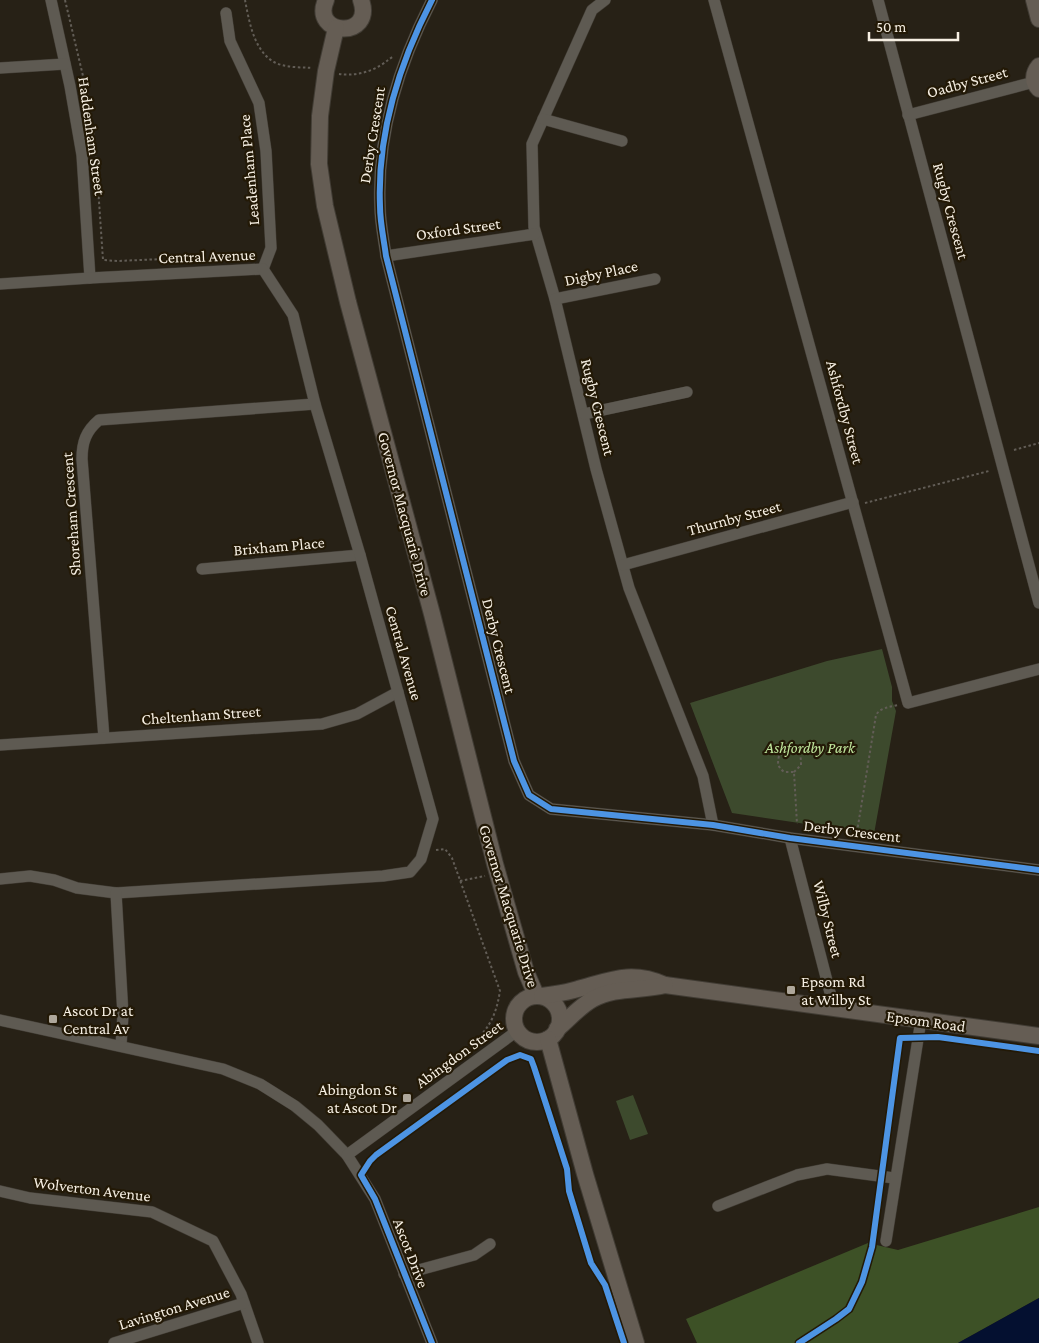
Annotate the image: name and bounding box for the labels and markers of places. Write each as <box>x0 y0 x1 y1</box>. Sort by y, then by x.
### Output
place label: Epsom Rd at Wilby St <box>801 973 872 1009</box>
marker: Epsom Rd at Wilby St <box>785 984 797 996</box>
place label: Ascot Dr at Central Av <box>63 1002 134 1037</box>
marker: Ascot Dr at Central Av <box>47 1013 59 1025</box>
place label: Abingdon St at Ascot Dr <box>319 1081 398 1116</box>
marker: Abingdon St at Ascot Dr <box>401 1092 413 1104</box>

